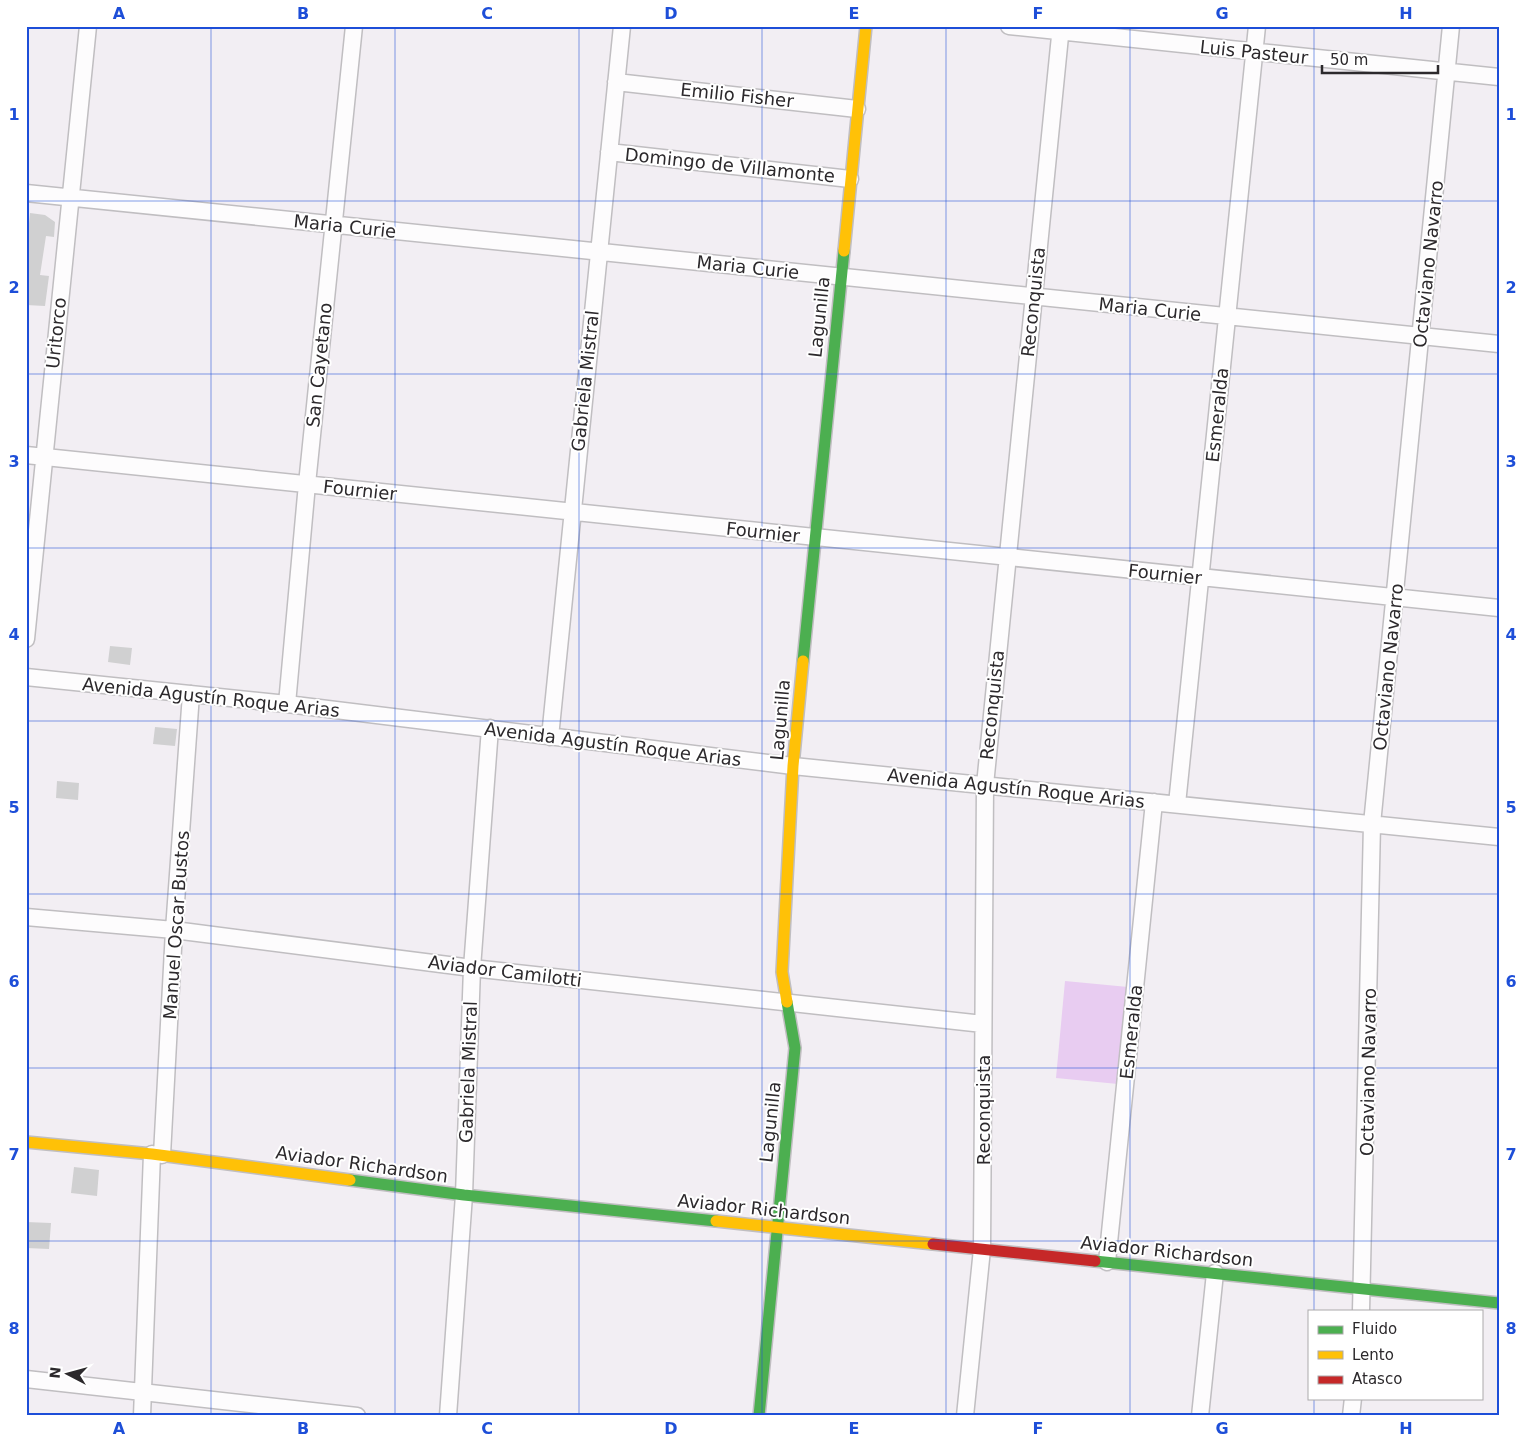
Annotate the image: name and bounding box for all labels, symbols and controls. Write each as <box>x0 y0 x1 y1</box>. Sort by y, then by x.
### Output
text: A <box>113 4 126 23</box>
text: B <box>297 4 309 23</box>
text: C <box>481 4 493 23</box>
text: D <box>664 4 678 23</box>
text: E <box>849 4 859 23</box>
text: F <box>1033 4 1043 23</box>
text: G <box>1215 4 1229 23</box>
text: H <box>1399 4 1413 23</box>
street label: Luis Pasteur <box>1199 36 1310 68</box>
scale bar <box>1322 42 1439 74</box>
text: 50 m <box>1330 51 1368 69</box>
street label: Emilio Fisher <box>679 79 795 111</box>
text: 1 <box>8 105 20 124</box>
text: 1 <box>1505 105 1517 124</box>
street label: Domingo de Villamonte <box>624 144 836 186</box>
street label: Octaviano Navarro <box>1409 179 1447 349</box>
street label: Maria Curie <box>293 210 397 242</box>
street label: Reconquista <box>1017 246 1049 358</box>
street label: Maria Curie <box>696 251 800 283</box>
street label: Lagunilla <box>804 275 834 359</box>
text: 2 <box>8 278 20 297</box>
text: 2 <box>1505 278 1517 297</box>
street label: Maria Curie <box>1098 293 1202 325</box>
street label: Uritorco <box>42 296 70 370</box>
street label: San Cayetano <box>302 302 336 428</box>
street label: Gabriela Mistral <box>567 309 603 453</box>
street label: Esmeralda <box>1202 367 1232 463</box>
text: 3 <box>8 452 20 471</box>
text: 3 <box>1505 452 1517 471</box>
street label: Fournier <box>322 476 399 504</box>
street label: Fournier <box>725 518 802 546</box>
street label: Fournier <box>1127 560 1204 588</box>
street label: Octaviano Navarro <box>1369 582 1407 752</box>
text: 4 <box>8 625 20 644</box>
text: 4 <box>1505 625 1517 644</box>
street label: Reconquista <box>976 649 1008 761</box>
street label: Avenida Agustín Roque Arias <box>81 673 341 721</box>
street label: Lagunilla <box>766 679 794 761</box>
street label: Avenida Agustín Roque Arias <box>483 718 743 770</box>
street label: Avenida Agustín Roque Arias <box>886 764 1146 812</box>
text: 5 <box>8 798 20 817</box>
text: 5 <box>1505 798 1517 817</box>
street label: Manuel Oscar Bustos <box>159 830 193 1020</box>
street label: Aviador Camilotti <box>427 951 583 991</box>
text: 6 <box>8 972 20 991</box>
text: 6 <box>1505 972 1517 991</box>
street label: Esmeralda <box>1116 984 1146 1080</box>
street label: Octaviano Navarro <box>1356 988 1380 1156</box>
street label: Gabriela Mistral <box>455 1001 481 1143</box>
street label: Reconquista <box>973 1055 994 1165</box>
street label: Lagunilla <box>755 1080 785 1164</box>
street label: Aviador Richardson <box>275 1142 449 1186</box>
text: 7 <box>8 1145 20 1164</box>
text: 7 <box>1505 1145 1517 1164</box>
street label: Aviador Richardson <box>677 1189 851 1229</box>
street label: Aviador Richardson <box>1080 1231 1254 1271</box>
legend <box>1308 1310 1482 1400</box>
text: 8 <box>8 1319 20 1338</box>
text: 8 <box>1505 1319 1517 1338</box>
text: Fluido <box>1352 1320 1397 1338</box>
text: Lento <box>1352 1346 1394 1364</box>
north arrow <box>42 1350 92 1400</box>
text: N <box>47 1366 64 1379</box>
text: Atasco <box>1352 1370 1402 1388</box>
text: A <box>113 1419 126 1438</box>
text: B <box>297 1419 309 1438</box>
text: C <box>481 1419 493 1438</box>
text: D <box>664 1419 678 1438</box>
text: E <box>849 1419 859 1438</box>
text: F <box>1033 1419 1043 1438</box>
text: G <box>1215 1419 1229 1438</box>
text: H <box>1399 1419 1413 1438</box>

